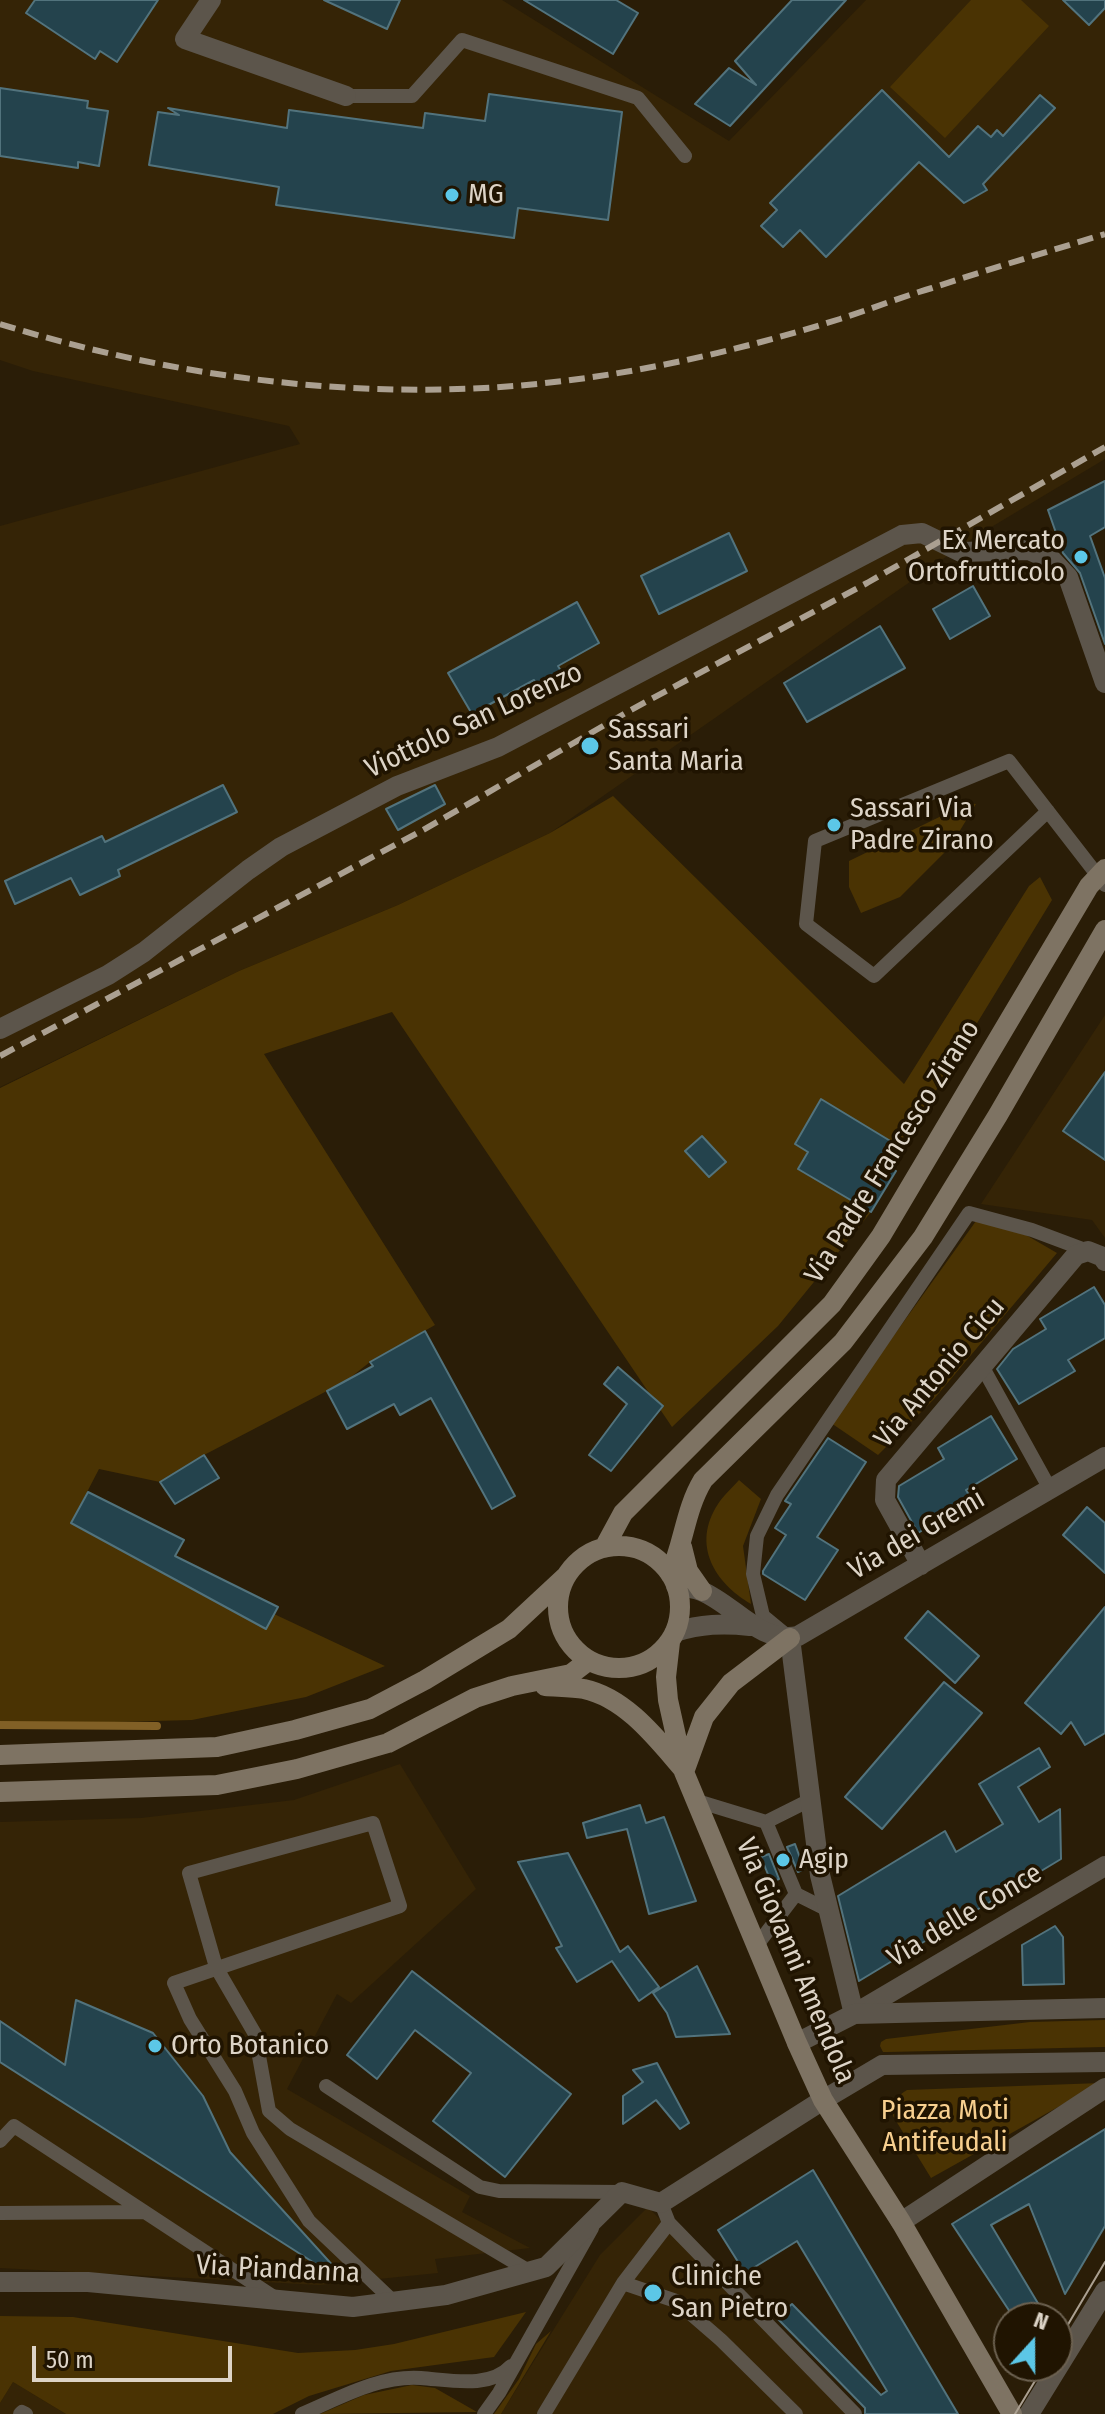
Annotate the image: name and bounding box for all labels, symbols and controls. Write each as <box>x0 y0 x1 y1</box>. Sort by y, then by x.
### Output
place label: MG <box>468 178 504 212</box>
marker: MG <box>443 186 461 204</box>
place label: Ex Mercato Ortofrutticolo <box>908 524 1065 590</box>
marker: Ex Mercato Ortofrutticolo <box>1072 548 1090 566</box>
street label: Viottolo San Lorenzo <box>360 656 588 786</box>
place label: Sassari Santa Maria <box>608 713 744 779</box>
marker: Sassari Santa Maria <box>579 735 601 757</box>
place label: Sassari Via Padre Zirano <box>850 792 994 858</box>
marker: Sassari Via Padre Zirano <box>825 816 843 834</box>
street label: Via Padre Francesco Zirano <box>798 1014 988 1290</box>
street label: Via Antonio Cicu <box>868 1291 1012 1455</box>
street label: Via dei Gremi <box>843 1483 991 1587</box>
street label: Via Giovanni Amendola <box>728 1833 862 2089</box>
place label: Agip <box>799 1843 849 1877</box>
marker: Agip <box>774 1851 792 1869</box>
street label: Via delle Conce <box>882 1857 1048 1975</box>
place label: Orto Botanico <box>171 2029 329 2063</box>
marker: Orto Botanico <box>146 2037 164 2055</box>
park label: Piazza Moti Antifeudali <box>881 2094 1009 2160</box>
street label: Via Piandanna <box>195 2249 361 2291</box>
place label: Cliniche San Pietro <box>671 2260 788 2326</box>
marker: Cliniche San Pietro <box>642 2282 664 2304</box>
north arrow <box>993 2302 1073 2382</box>
text: N <box>1030 2306 1052 2336</box>
scale bar <box>36 2330 236 2380</box>
text: 50 m <box>46 2346 94 2374</box>

